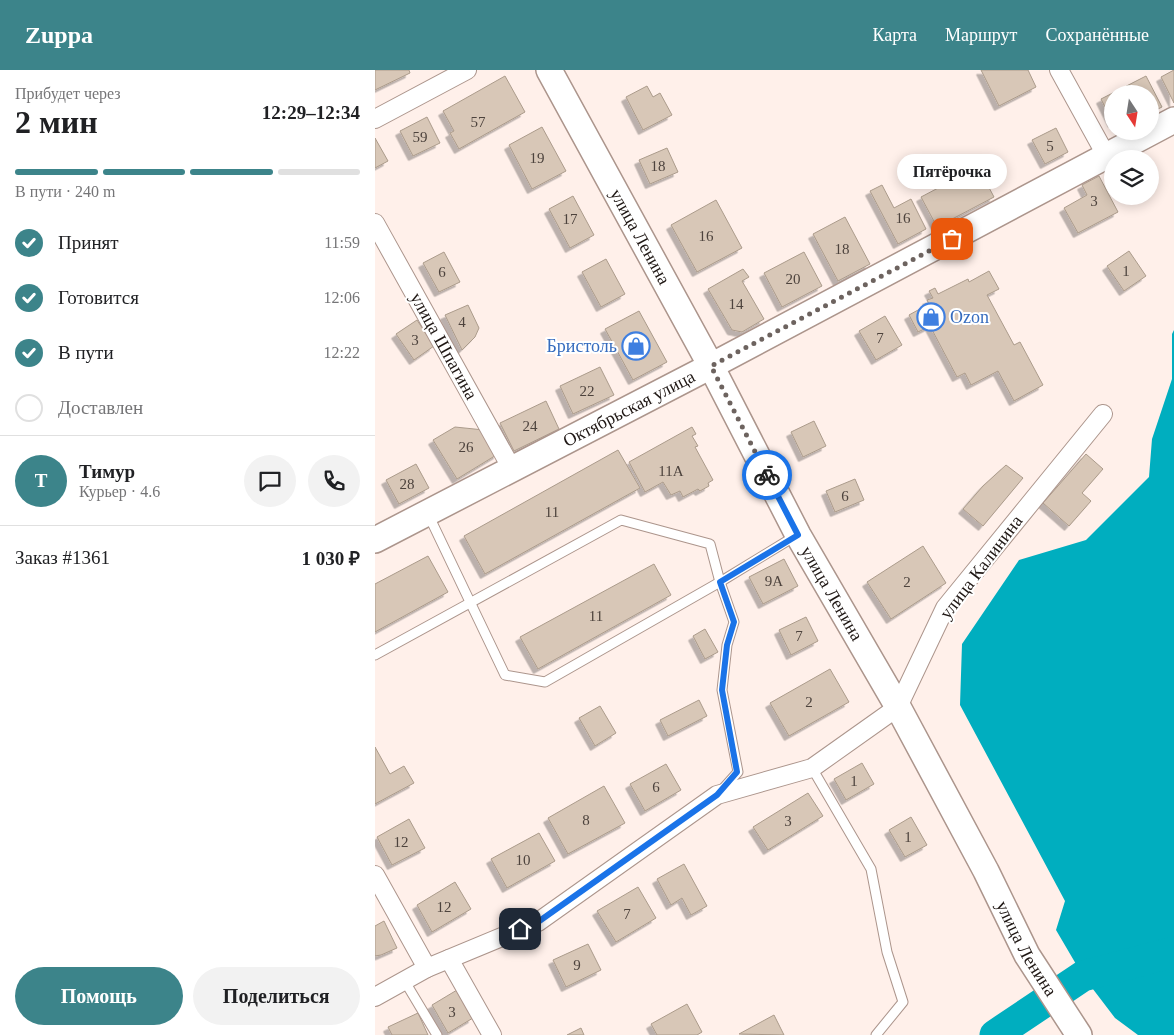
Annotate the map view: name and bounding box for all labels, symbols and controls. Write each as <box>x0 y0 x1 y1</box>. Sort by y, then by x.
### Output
text: Zuppa <box>25 22 93 48</box>
text: Карта <box>872 25 917 45</box>
text: Маршрут <box>945 25 1017 45</box>
text: Сохранённые <box>1045 25 1149 45</box>
text: Прибудет через <box>15 85 121 102</box>
north arrow <box>1104 85 1159 140</box>
map controls <box>1104 85 1159 205</box>
text: 12:29–12:34 <box>262 102 360 123</box>
text: 2 мин <box>15 104 98 140</box>
house number: 57 <box>471 114 486 130</box>
house number: 59 <box>413 129 428 145</box>
house number: 5 <box>1046 138 1054 154</box>
house number: 19 <box>530 150 545 166</box>
button: layers <box>1104 150 1159 205</box>
callout: Пятёрочка <box>897 154 1007 189</box>
house number: 18 <box>651 158 666 174</box>
text: Пятёрочка <box>913 163 991 180</box>
text: В пути · 240 m <box>15 183 116 200</box>
street label: улица Ленина <box>606 185 674 288</box>
house number: 3 <box>1090 193 1098 209</box>
house number: 16 <box>896 210 911 226</box>
house number: 17 <box>563 211 578 227</box>
pin <box>931 218 973 260</box>
icon: bag <box>938 225 966 253</box>
house number: 16 <box>699 228 714 244</box>
icon: check <box>15 229 43 257</box>
text: Принят <box>58 232 119 253</box>
text: 11:59 <box>324 234 360 251</box>
house number: 18 <box>835 241 850 257</box>
house number: 1 <box>1122 263 1130 279</box>
house number: 6 <box>438 264 446 280</box>
house number: 20 <box>786 271 801 287</box>
icon: check <box>15 284 43 312</box>
text: Готовится <box>58 287 139 308</box>
text: 12:06 <box>324 289 360 306</box>
street label: улица Шпагина <box>406 289 482 403</box>
house number: 14 <box>729 296 744 312</box>
shop icon: Ozon <box>916 302 946 332</box>
place label: Ozon <box>950 307 989 327</box>
house number: 4 <box>458 314 466 330</box>
house number: 7 <box>876 330 884 346</box>
shop icon: Бристоль <box>621 331 651 361</box>
house number: 3 <box>411 332 419 348</box>
place label: Бристоль <box>546 336 617 356</box>
icon: check <box>15 339 43 367</box>
text: В пути <box>58 342 114 363</box>
text: 12:22 <box>324 344 360 361</box>
street label: Октябрьская улица <box>560 366 698 451</box>
house number: 22 <box>580 383 595 399</box>
text: Доставлен <box>58 397 143 418</box>
house number: 24 <box>523 418 538 434</box>
house number: 26 <box>459 439 474 455</box>
courier <box>742 450 792 500</box>
button: chat <box>244 455 296 507</box>
button: phone <box>308 455 360 507</box>
text: Тимур <box>79 461 135 482</box>
icon: bike <box>753 461 781 489</box>
house number: 11А <box>658 463 684 479</box>
text: Т <box>35 470 47 491</box>
house number: 28 <box>400 476 415 492</box>
text: Курьер · 4.6 <box>79 483 160 500</box>
house number: 6 <box>841 488 849 504</box>
house number: 11 <box>545 504 559 520</box>
street label: улица Калинина <box>936 511 1026 623</box>
street label: улица Ленина <box>797 543 867 644</box>
text: Заказ #1361 <box>15 547 110 568</box>
text: 1 030 ₽ <box>301 548 360 569</box>
house number: 9А <box>765 573 783 589</box>
house number: 2 <box>903 574 911 590</box>
house number: 11 <box>589 608 603 624</box>
house number: 7 <box>795 628 803 644</box>
house number: 2 <box>805 694 813 710</box>
house number: 1 <box>850 773 858 789</box>
house number: 6 <box>652 779 660 795</box>
house number: 8 <box>582 812 590 828</box>
house number: 3 <box>784 813 792 829</box>
house number: 1 <box>904 829 912 845</box>
house number: 12 <box>394 834 409 850</box>
house number: 10 <box>516 852 531 868</box>
street label: улица Ленина <box>992 898 1061 1000</box>
house number: 12 <box>437 899 452 915</box>
house number: 7 <box>623 906 631 922</box>
pin <box>499 908 541 950</box>
icon: home <box>506 915 534 943</box>
house number: 9 <box>573 957 581 973</box>
button: Помощь <box>15 967 183 1025</box>
button: Поделиться <box>193 967 360 1025</box>
house number: 3 <box>448 1004 456 1020</box>

